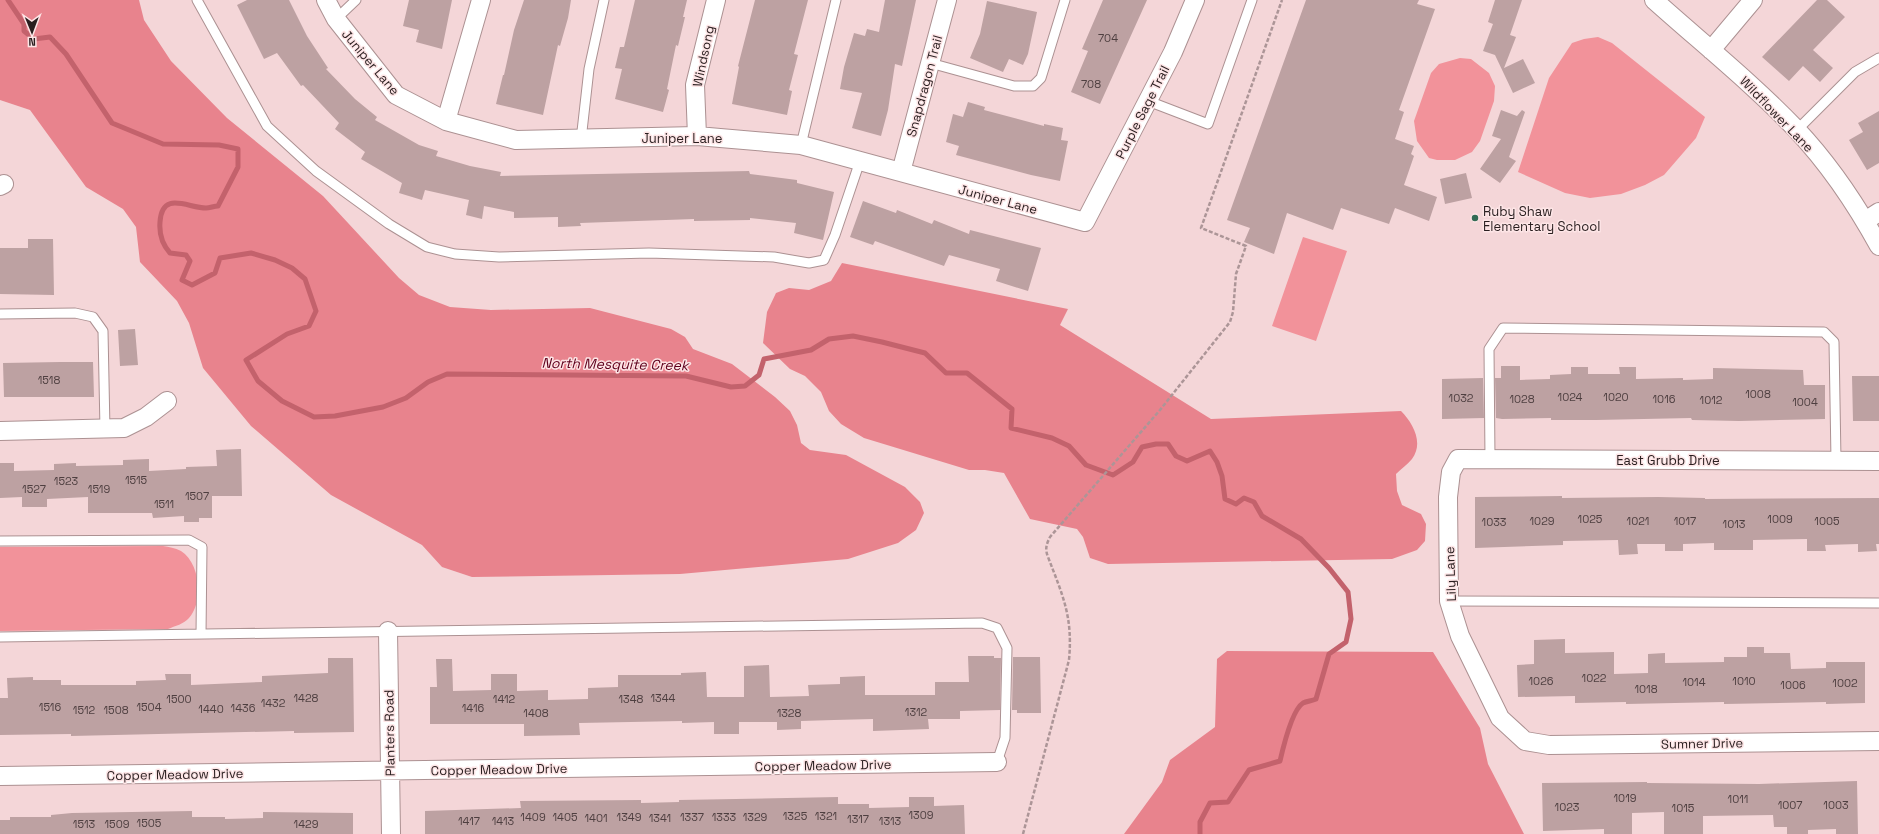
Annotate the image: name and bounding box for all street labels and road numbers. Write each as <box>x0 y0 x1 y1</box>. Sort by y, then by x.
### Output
street label: Windsong <box>689 24 718 88</box>
street label: Juniper Lane <box>338 26 403 99</box>
street label: Snapdragon Trail <box>903 33 946 139</box>
street label: Purple Sage Trail <box>1112 63 1173 162</box>
street label: Wildflower Lane <box>1736 73 1817 156</box>
street label: Juniper Lane <box>641 130 723 147</box>
street label: Juniper Lane <box>957 181 1039 218</box>
street label: East Grubb Drive <box>1616 452 1720 469</box>
street label: Lily Lane <box>1441 546 1460 602</box>
street label: Planters Road <box>380 690 399 776</box>
street label: Sumner Drive <box>1661 734 1743 753</box>
street label: Copper Meadow Drive <box>755 756 891 775</box>
street label: Copper Meadow Drive <box>431 760 567 779</box>
street label: Copper Meadow Drive <box>107 765 243 784</box>

